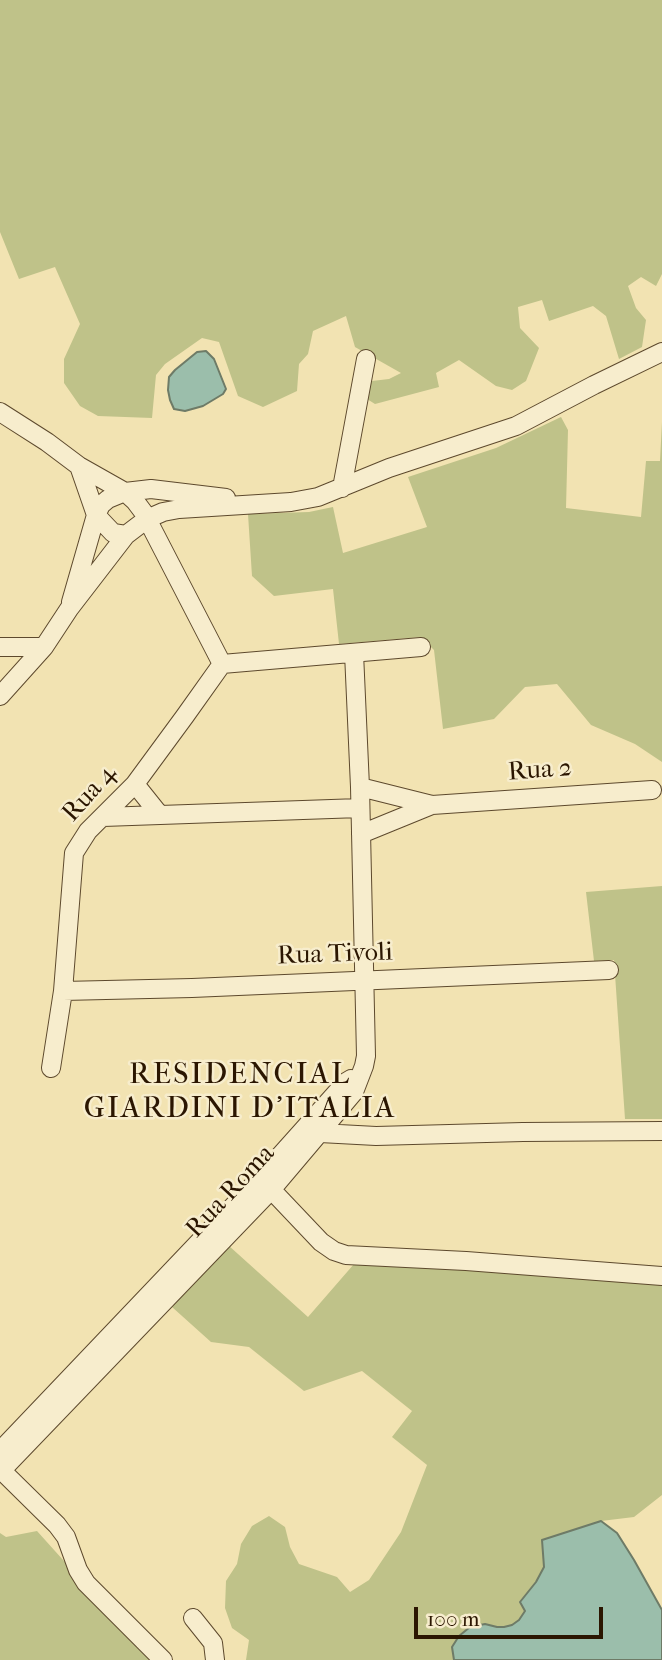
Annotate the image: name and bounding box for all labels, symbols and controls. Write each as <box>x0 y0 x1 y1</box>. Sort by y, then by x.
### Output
street label: Rua 2 <box>507 753 573 789</box>
street label: Rua 4 <box>56 759 124 829</box>
street label: Rua Tivoli <box>277 937 393 973</box>
district label: RESIDENCIAL GIARDINI D'ITALIA <box>86 1058 394 1128</box>
street label: Rua Roma <box>180 1139 282 1245</box>
scale bar <box>417 1594 606 1638</box>
text: 100 m <box>427 1607 480 1631</box>

